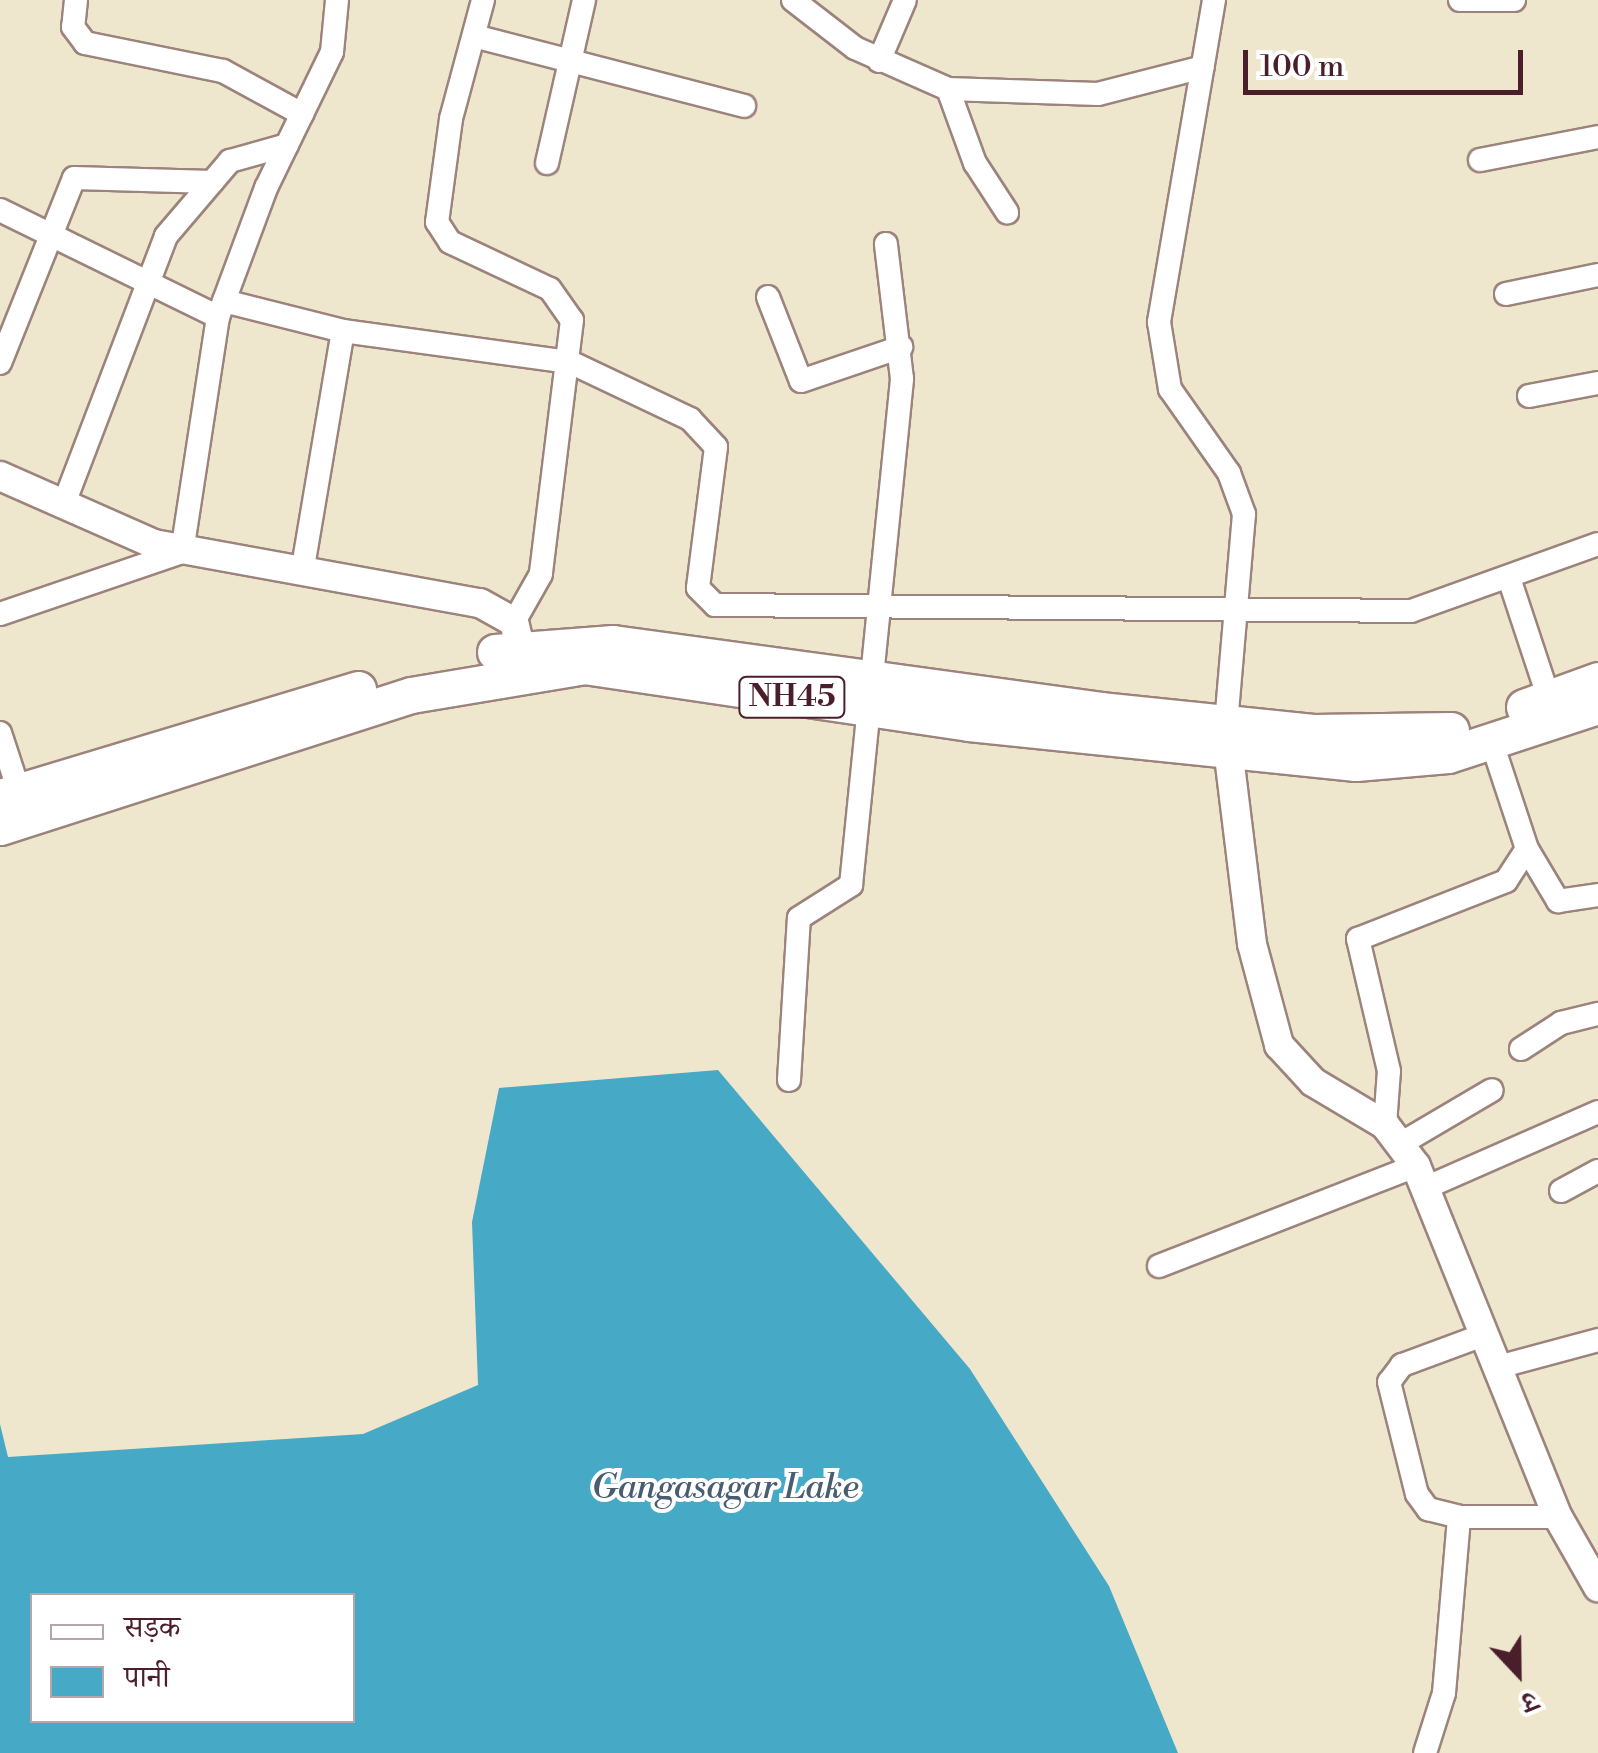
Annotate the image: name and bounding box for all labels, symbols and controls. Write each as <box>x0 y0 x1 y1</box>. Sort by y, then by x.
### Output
scale bar <box>1248 30 1528 92</box>
text: 100 m <box>1260 48 1344 86</box>
road number: NH45 <box>737 672 847 722</box>
water label: Gangasagar Lake <box>591 1467 859 1509</box>
legend <box>30 1593 355 1723</box>
text: सड़क <box>124 1609 180 1647</box>
north arrow <box>1468 1623 1568 1723</box>
text: पानी <box>124 1659 170 1697</box>
text: उ <box>1516 1682 1543 1720</box>

